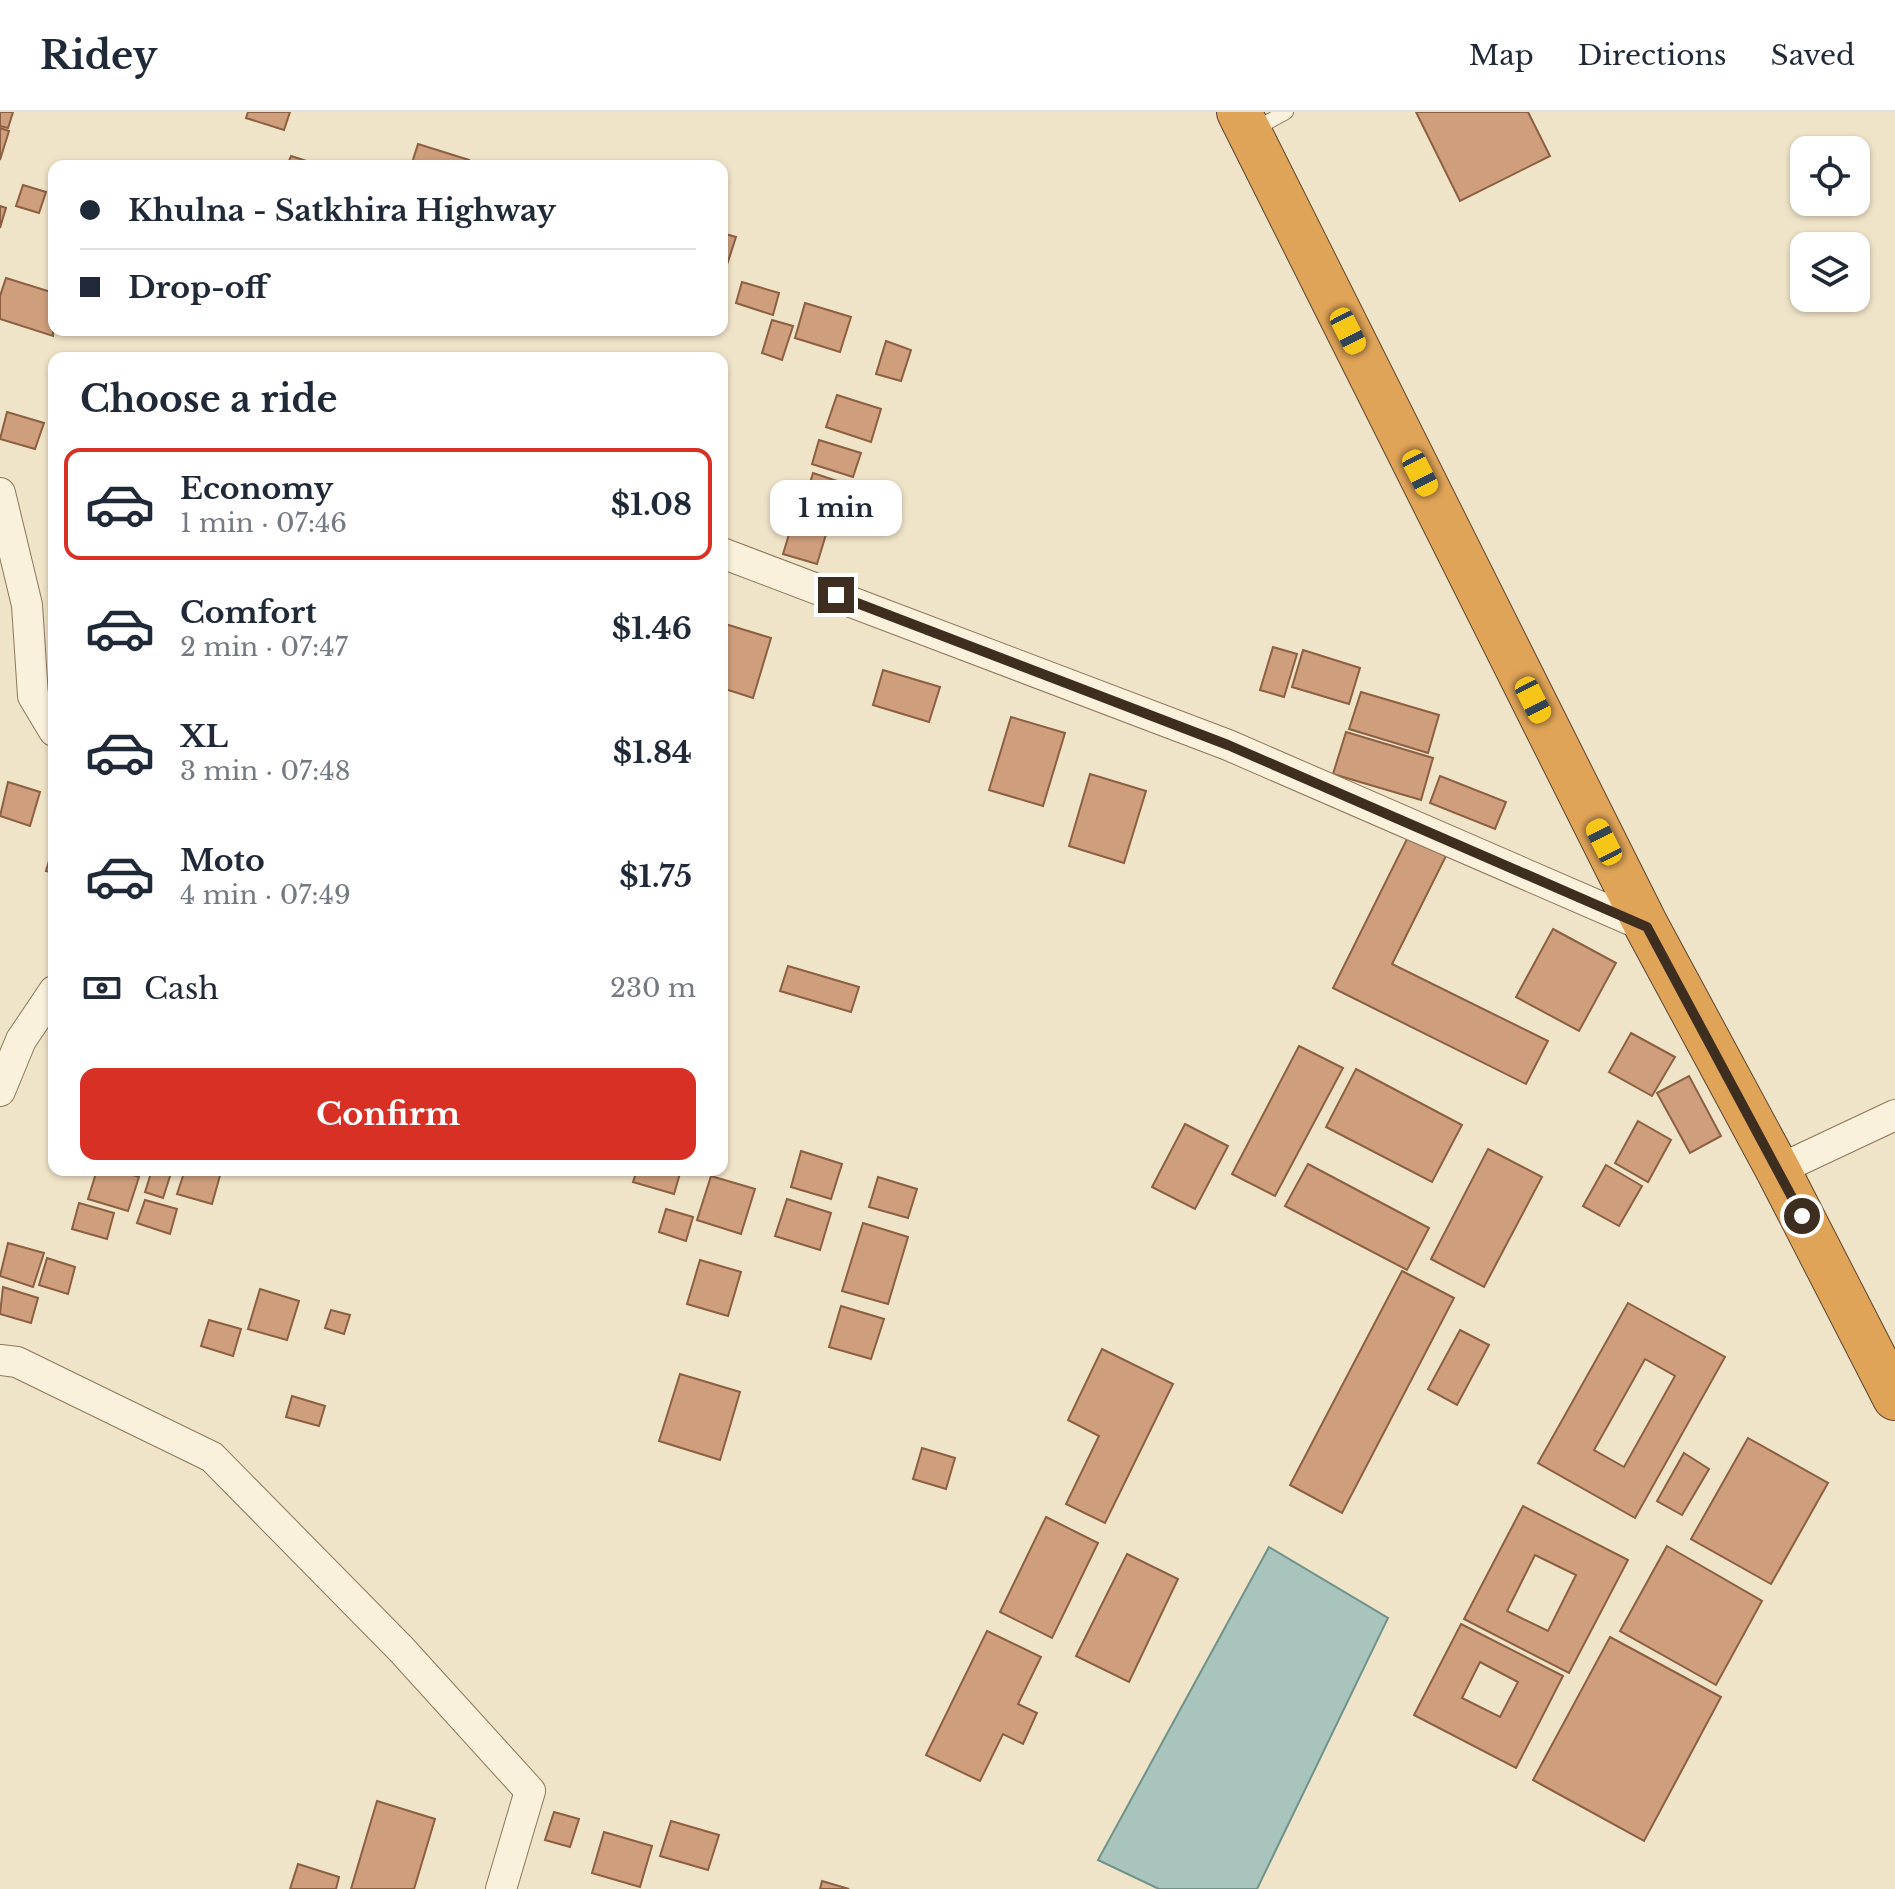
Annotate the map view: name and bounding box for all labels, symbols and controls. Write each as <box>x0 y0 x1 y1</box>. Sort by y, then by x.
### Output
text: Ridey <box>40 32 157 79</box>
text: Map <box>1469 38 1534 73</box>
text: Directions <box>1578 38 1727 73</box>
text: Saved <box>1771 38 1855 73</box>
map controls <box>1790 136 1870 312</box>
button: locate <box>1790 136 1870 216</box>
text: Khulna - Satkhira Highway <box>128 192 556 229</box>
button: layers <box>1790 232 1870 312</box>
text: Drop-off <box>128 269 268 306</box>
car <box>1326 304 1370 358</box>
text: Choose a ride <box>80 377 337 422</box>
car <box>1398 446 1442 500</box>
icon: car <box>84 468 156 540</box>
text: Economy <box>180 470 333 507</box>
callout: 1 min <box>770 479 902 535</box>
text: $1.08 <box>611 486 692 523</box>
text: 1 min <box>798 492 874 524</box>
text: 1 min · 07:46 <box>180 507 347 539</box>
route end <box>818 577 854 613</box>
icon: car <box>84 592 156 664</box>
text: Comfort <box>180 594 317 631</box>
text: $1.46 <box>612 610 692 647</box>
text: 2 min · 07:47 <box>180 631 348 663</box>
car <box>1511 673 1555 727</box>
icon: car <box>84 716 156 788</box>
text: XL <box>180 718 228 755</box>
text: $1.84 <box>613 734 692 771</box>
text: 3 min · 07:48 <box>180 755 350 787</box>
car <box>1582 815 1626 869</box>
icon: car <box>84 840 156 912</box>
text: Moto <box>180 842 265 879</box>
text: $1.75 <box>619 858 692 895</box>
text: 4 min · 07:49 <box>180 879 351 911</box>
icon: cash <box>80 966 124 1010</box>
text: Cash <box>144 970 219 1007</box>
text: 230 m <box>610 972 696 1004</box>
button: Confirm <box>80 1068 696 1160</box>
route start <box>1784 1198 1820 1234</box>

